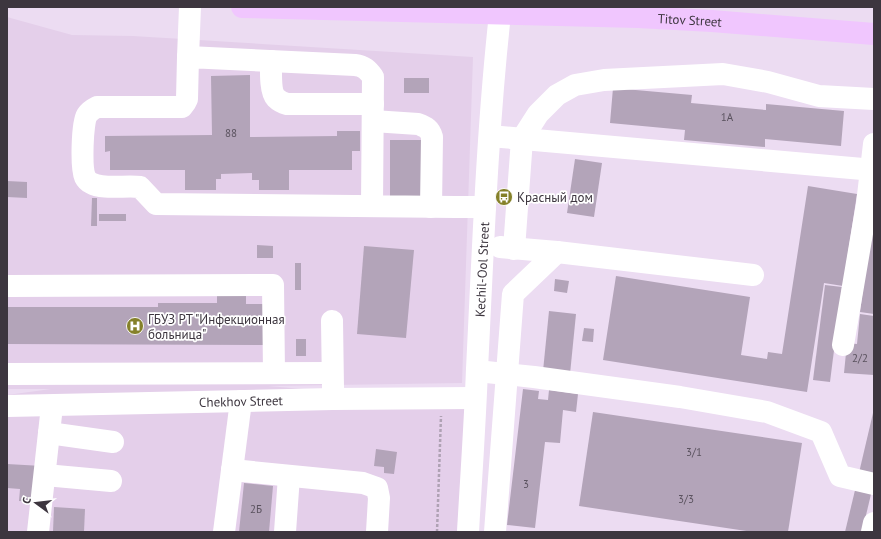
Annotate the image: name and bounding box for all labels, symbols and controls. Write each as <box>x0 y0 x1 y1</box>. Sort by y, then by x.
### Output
street label: Titov Street <box>657 10 723 30</box>
house number: 1А <box>721 110 734 124</box>
house number: 88 <box>225 126 237 140</box>
bus stop icon: Красный дом <box>494 187 514 207</box>
place label: Красный дом <box>517 189 593 206</box>
street label: Kechil-Ool Street <box>471 221 493 317</box>
place label: ГБУЗ РТ "Инфекционная больница" <box>148 311 285 343</box>
hospital icon: ГБУЗ РТ "Инфекционная больница" <box>125 316 145 336</box>
house number: 2/2 <box>852 351 868 365</box>
street label: Chekhov Street <box>199 392 284 410</box>
house number: 3/1 <box>686 445 702 459</box>
house number: 3 <box>523 477 529 491</box>
north arrow <box>16 483 56 523</box>
house number: 3/3 <box>678 492 694 506</box>
text: С <box>19 496 34 505</box>
house number: 2Б <box>250 502 262 516</box>

